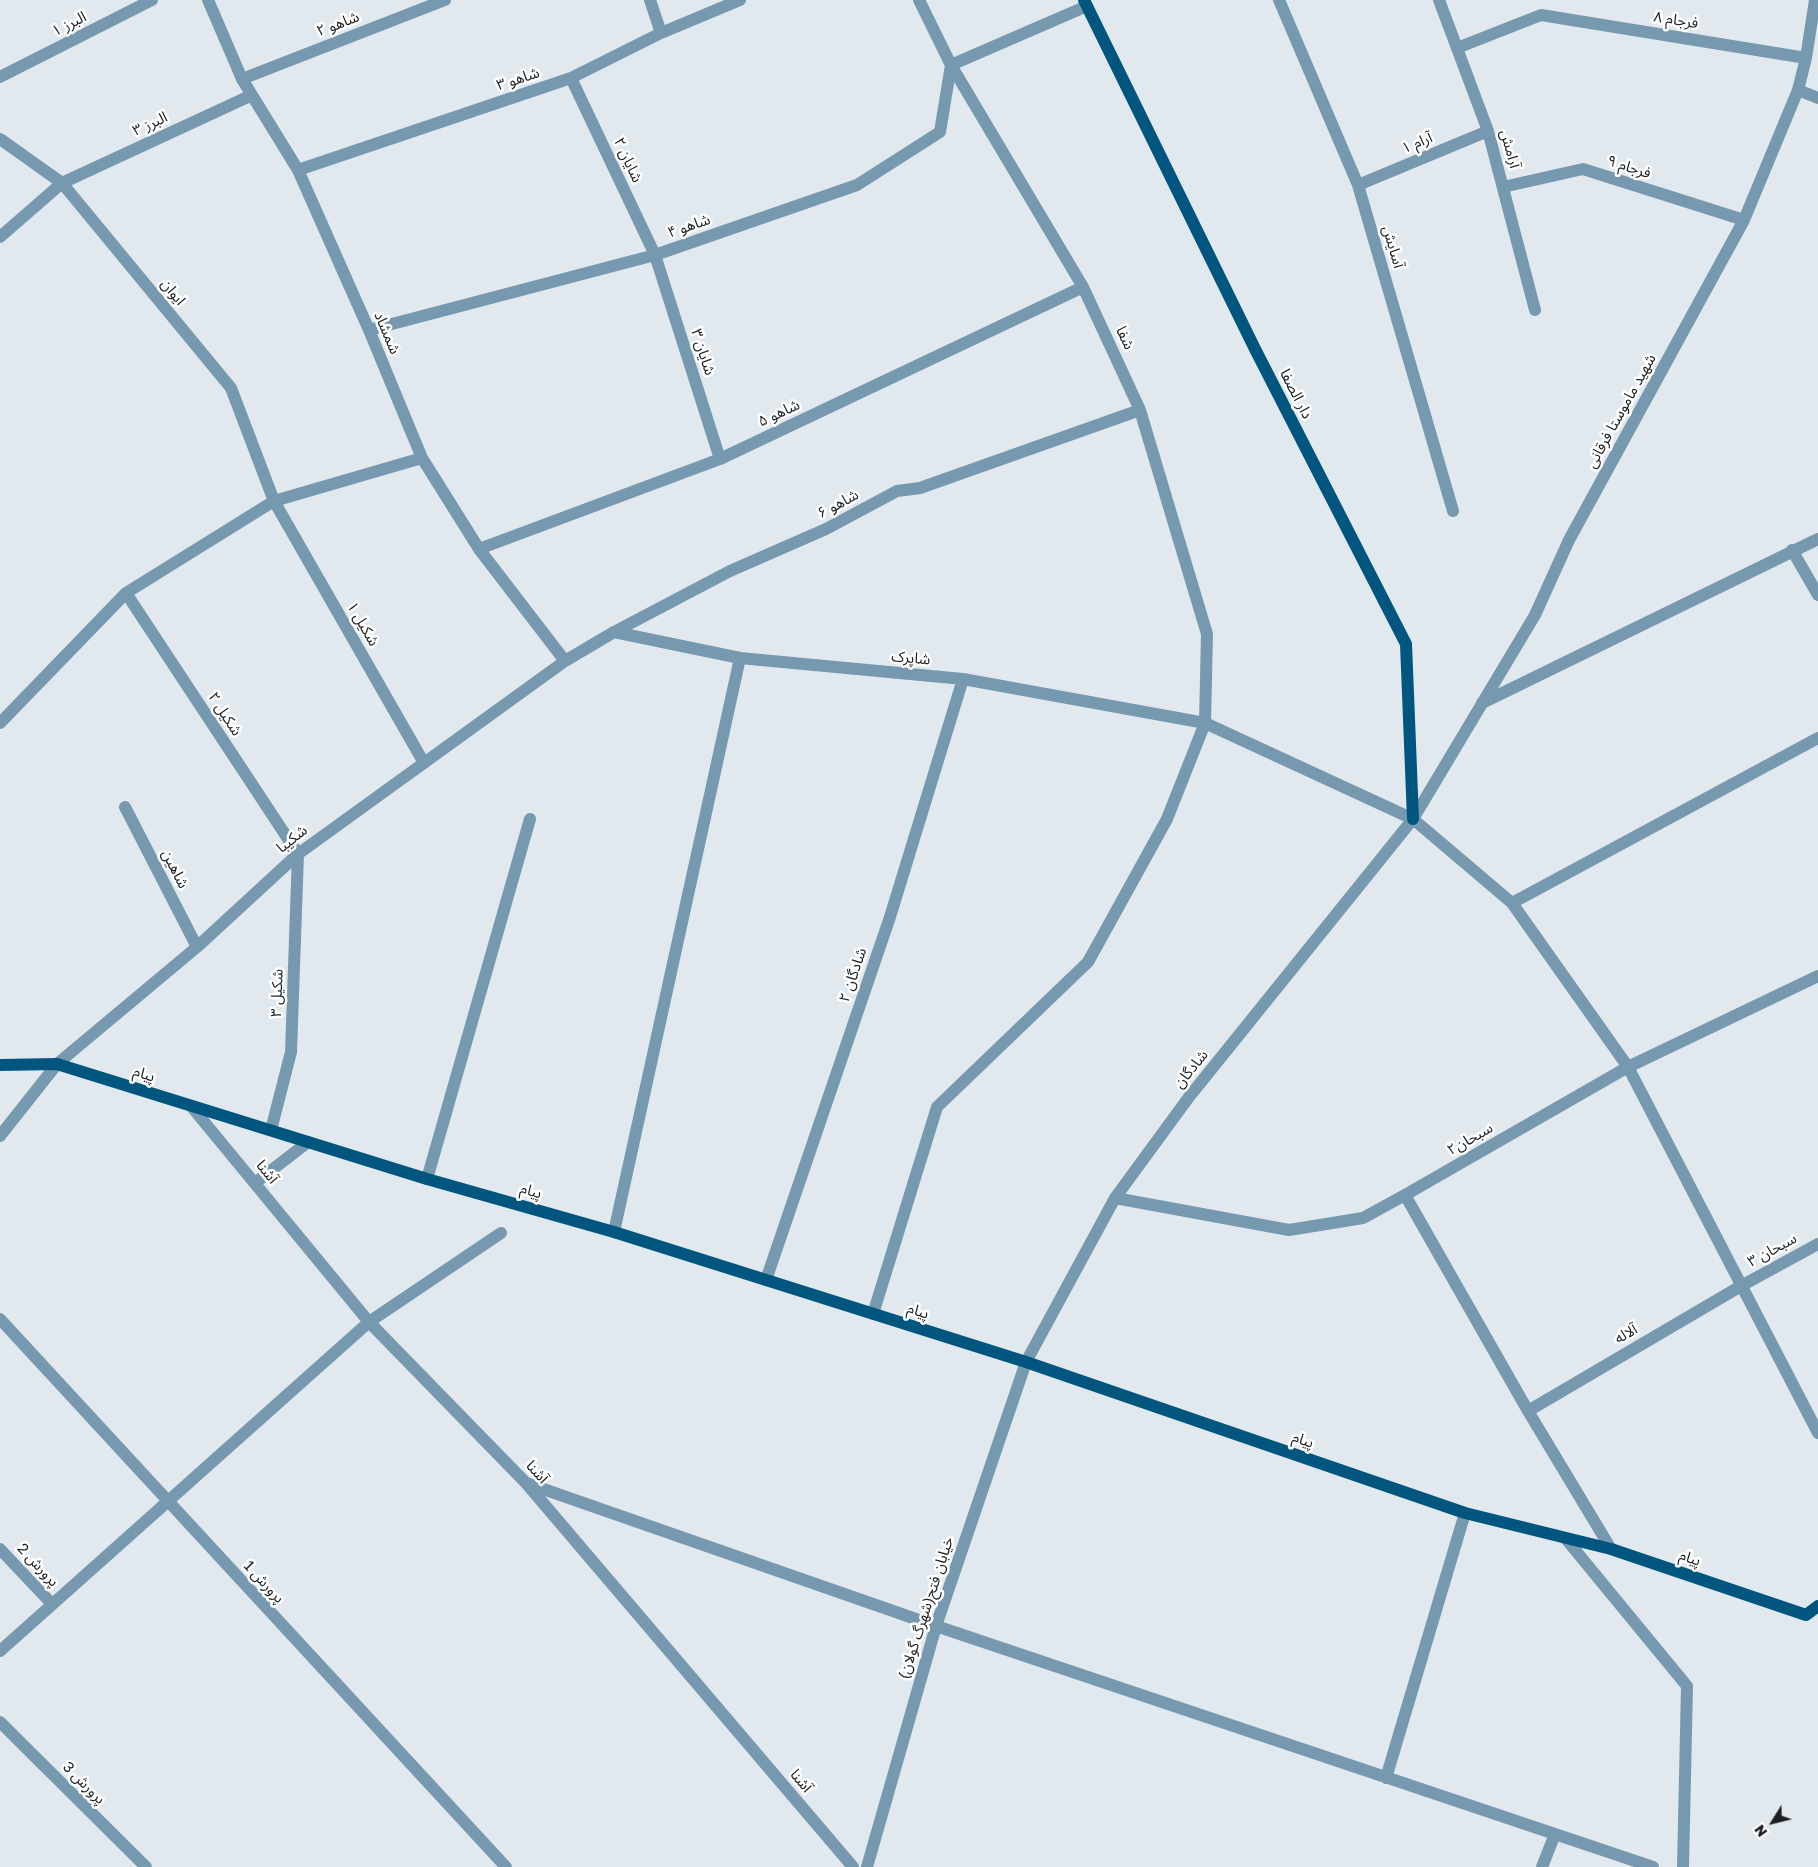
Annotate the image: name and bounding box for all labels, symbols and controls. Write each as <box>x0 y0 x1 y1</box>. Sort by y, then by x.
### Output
street label: البرز ۱ <box>49 8 89 40</box>
street label: شاهو ۲ <box>314 8 362 40</box>
street label: فرجام ۸ <box>1652 8 1700 32</box>
street label: شاهو ۳ <box>494 64 542 94</box>
street label: البرز ۳ <box>130 108 170 140</box>
street label: آرام ۱ <box>1399 128 1435 158</box>
street label: آرامش <box>1496 128 1524 170</box>
street label: شایان ۲ <box>610 135 646 185</box>
street label: فرجام ۹ <box>1605 152 1653 182</box>
street label: شاهو ۴ <box>665 210 713 242</box>
street label: آسایش <box>1378 224 1408 270</box>
street label: ایوان <box>157 275 189 309</box>
street label: شمشاد <box>370 309 404 357</box>
street label: شفا <box>1112 324 1138 352</box>
street label: شایان ۳ <box>687 327 719 377</box>
street label: شهید ماموستا فرقانی <box>1582 351 1660 471</box>
street label: دار الصفا <box>1276 366 1316 422</box>
street label: شاهو ۵ <box>755 396 803 430</box>
street label: شاهو ۶ <box>814 486 862 522</box>
street label: شکیل ۱ <box>343 599 383 649</box>
street label: شاپرک <box>891 647 931 669</box>
street label: شکیل ۲ <box>204 689 246 739</box>
street label: شکیبا <box>273 821 311 857</box>
street label: شاهین <box>158 847 192 891</box>
street label: شادگان ۲ <box>835 945 871 1005</box>
street label: شکیل ۳ <box>267 969 287 1017</box>
street label: شادگان <box>1170 1046 1212 1092</box>
street label: پیام <box>131 1062 157 1086</box>
street label: سبحان۲ <box>1444 1119 1496 1159</box>
street label: آشنا <box>252 1157 282 1187</box>
street label: پیام <box>518 1179 544 1203</box>
street label: سبحان ۳ <box>1744 1229 1800 1271</box>
street label: پیام <box>905 1299 931 1323</box>
street label: آلاله <box>1611 1320 1641 1348</box>
street label: پیام <box>1290 1428 1316 1452</box>
street label: آشنا <box>522 1457 552 1487</box>
street label: خیابان فتح(شهرگ گولان) <box>894 1535 958 1681</box>
street label: پرورش 2 <box>13 1540 63 1590</box>
street label: پیام <box>1677 1546 1703 1570</box>
street label: پرورش 1 <box>240 1557 288 1607</box>
street label: پرورش 3 <box>59 1758 109 1808</box>
street label: آشنا <box>786 1766 816 1796</box>
north arrow <box>1748 1797 1798 1847</box>
text: N <box>1750 1822 1770 1840</box>

